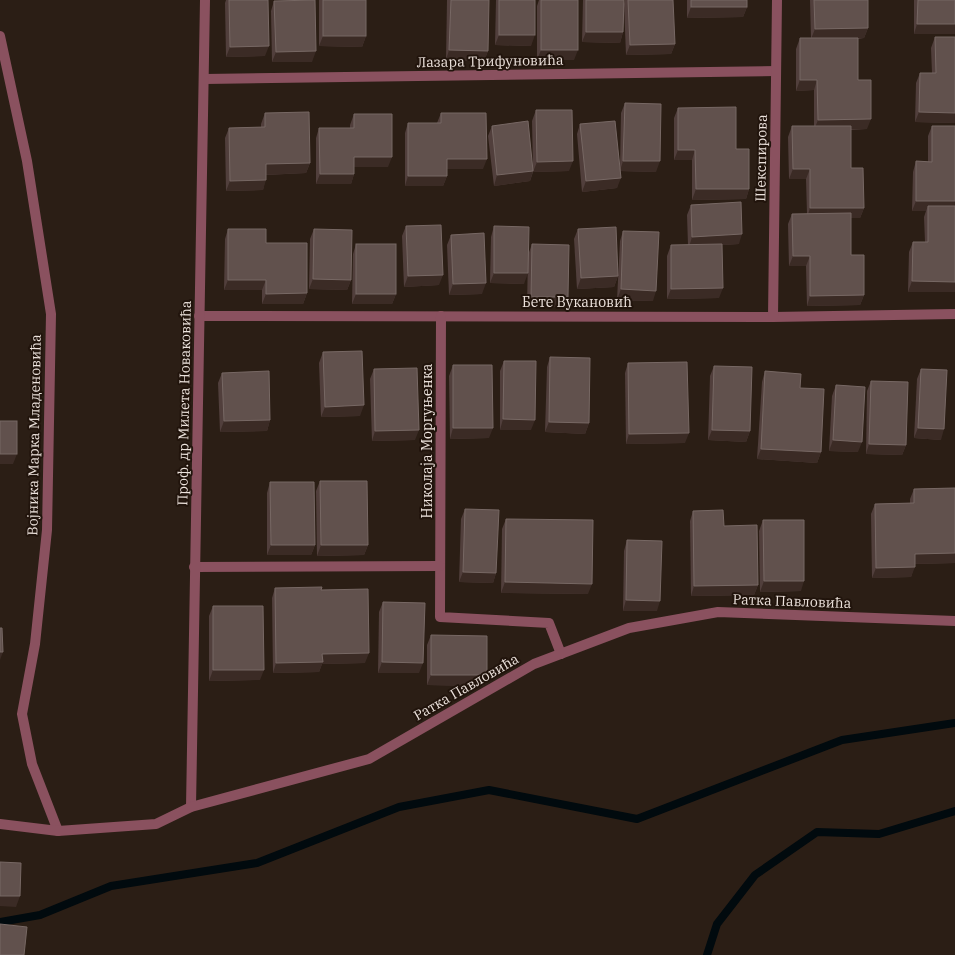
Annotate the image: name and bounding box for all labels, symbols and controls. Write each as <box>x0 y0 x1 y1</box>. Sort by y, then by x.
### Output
street label: Лазара Трифуновића <box>416 51 564 71</box>
street label: Шекспирова <box>751 114 771 202</box>
street label: Бете Вукановић <box>522 293 632 311</box>
street label: Проф. др Милета Новаковића <box>173 300 195 506</box>
street label: Војника Марка Младеновића <box>23 334 45 536</box>
street label: Николаја Моргуњенка <box>418 363 436 518</box>
street label: Ратка Павловића <box>732 590 852 612</box>
street label: Ратка Павловића <box>410 649 522 724</box>

